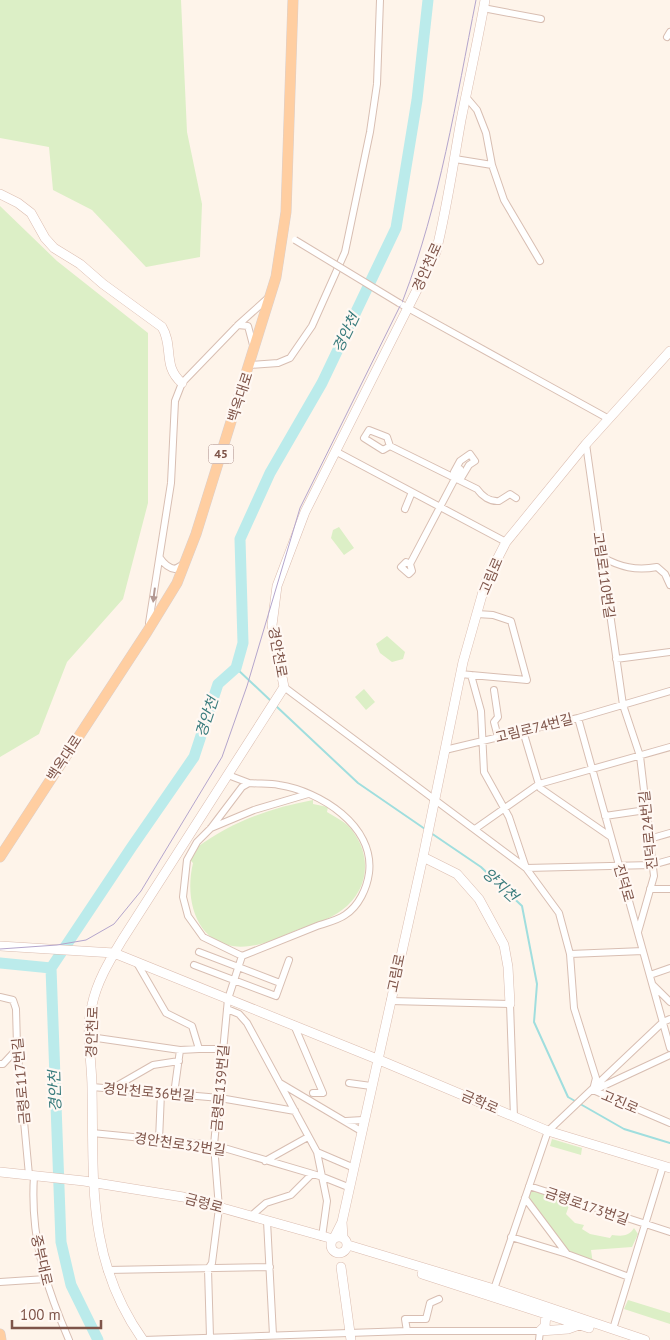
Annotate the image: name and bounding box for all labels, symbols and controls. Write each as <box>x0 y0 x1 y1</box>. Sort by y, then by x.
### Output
street label: 경안천로 <box>408 240 446 294</box>
water label: 경안천 <box>328 308 364 356</box>
street label: 백옥대로 <box>223 370 257 424</box>
road number: 45 <box>208 444 234 464</box>
street label: 고림로110번길 <box>589 531 619 619</box>
street label: 고림로 <box>475 555 507 597</box>
one-way arrow <box>150 588 158 604</box>
street label: 경안천로 <box>265 625 291 679</box>
water label: 경안천 <box>191 692 223 739</box>
street label: 고림로74번길 <box>493 710 575 746</box>
street label: 백옥대로 <box>42 731 86 785</box>
street label: 진덕로24번길 <box>635 789 661 871</box>
street label: 진덕로 <box>610 862 638 904</box>
water label: 양지천 <box>479 864 524 907</box>
street label: 고림로 <box>383 952 409 994</box>
street label: 경안천로 <box>82 1006 102 1058</box>
street label: 금령로117번길 <box>8 1037 34 1125</box>
street label: 금령로139번길 <box>207 1044 233 1132</box>
water label: 경안천 <box>44 1068 65 1112</box>
street label: 경안천로36번길 <box>102 1079 196 1105</box>
street label: 금학로 <box>459 1086 501 1118</box>
street label: 고진로 <box>599 1086 641 1118</box>
street label: 경안천로32번길 <box>133 1129 227 1159</box>
street label: 금령로173번길 <box>543 1183 631 1229</box>
street label: 금령로 <box>183 1189 225 1217</box>
street label: 중부대로 <box>27 1233 57 1287</box>
scale bar <box>12 1298 101 1330</box>
text: 100 m <box>20 1305 61 1324</box>

